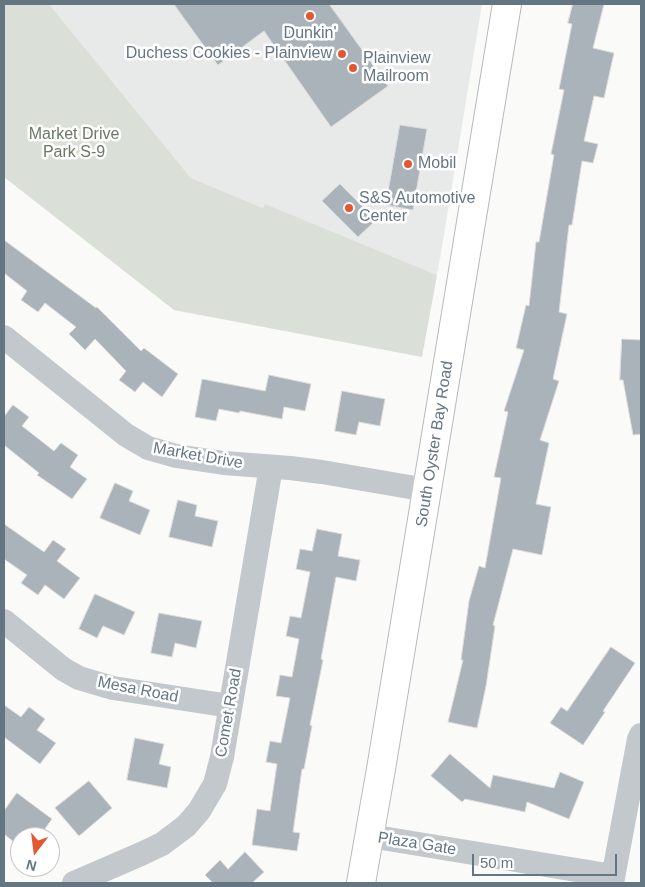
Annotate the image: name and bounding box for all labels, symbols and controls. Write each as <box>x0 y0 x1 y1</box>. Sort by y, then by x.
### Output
marker: Dunkin' <box>304 10 316 22</box>
place label: Dunkin' <box>284 24 336 44</box>
place label: Duchess Cookies - Plainview <box>126 44 332 64</box>
marker: Duchess Cookies - Plainview <box>336 48 348 60</box>
place label: Plainview Mailroom <box>363 49 431 87</box>
marker: Plainview Mailroom <box>347 62 359 74</box>
park label: Market Drive Park S-9 <box>29 125 119 163</box>
place label: Mobil <box>418 154 456 174</box>
marker: Mobil <box>402 158 414 170</box>
place label: S&S Automotive Center <box>359 189 476 227</box>
marker: S&S Automotive Center <box>343 202 355 214</box>
street label: South Oyster Bay Road <box>412 359 458 529</box>
street label: Market Drive <box>152 439 244 473</box>
street label: Comet Road <box>212 667 246 759</box>
street label: Mesa Road <box>96 673 180 707</box>
north arrow <box>10 827 60 877</box>
street label: Plaza Gate <box>376 828 458 860</box>
scale bar <box>475 844 620 876</box>
text: 50 m <box>480 854 513 871</box>
text: N <box>24 856 38 875</box>

